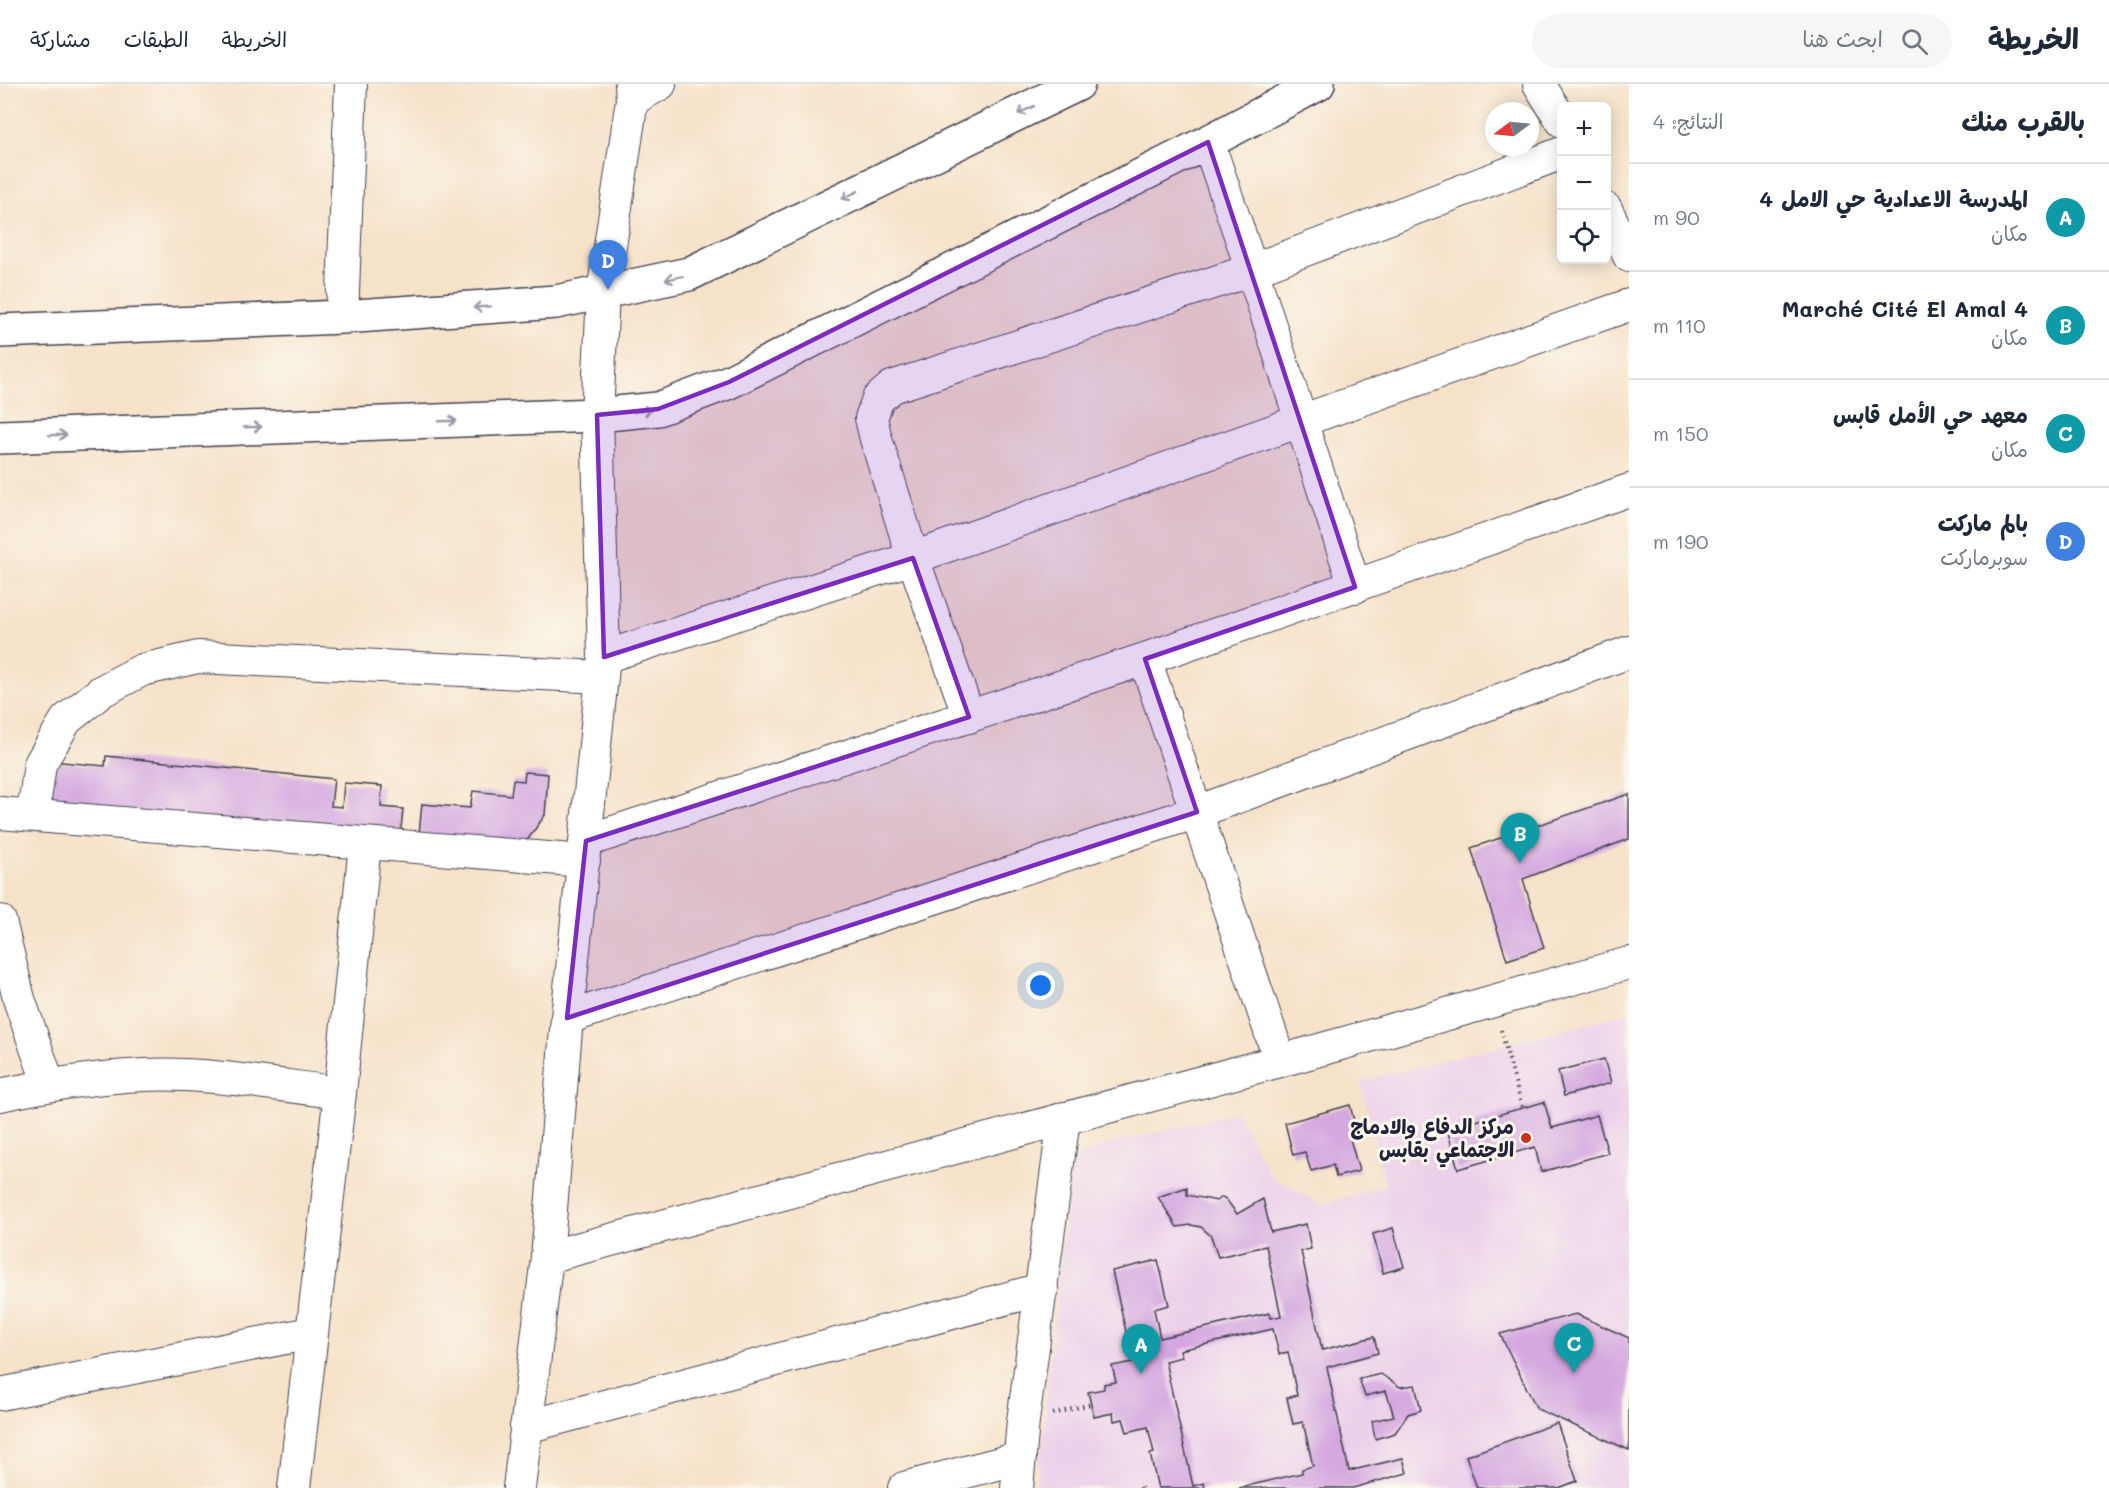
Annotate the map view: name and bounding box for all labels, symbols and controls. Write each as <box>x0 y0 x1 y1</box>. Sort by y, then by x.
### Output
search box <box>1532 14 1952 68</box>
text: الخريطة <box>1988 20 2079 56</box>
text: ابحث هنا <box>1802 24 1883 53</box>
text: مشاركة <box>30 25 91 52</box>
text: الطبقات <box>124 25 189 52</box>
text: الخريطة <box>222 25 287 52</box>
icon: search <box>1898 25 1931 58</box>
north arrow <box>1485 102 1539 156</box>
map controls <box>1557 102 1611 264</box>
button: + <box>1557 102 1611 156</box>
one-way arrow <box>1017 104 1035 116</box>
text: بالقرب منك <box>1962 104 2085 138</box>
text: النتائج: 4 <box>1653 108 1724 134</box>
button: − <box>1557 156 1611 210</box>
text: المدرسة الاعدادية حي الامل 4 <box>1759 184 2028 213</box>
one-way arrow <box>842 190 860 202</box>
text: 90 m <box>1653 204 1700 230</box>
text: A <box>2059 204 2072 230</box>
button: locate <box>1557 210 1611 264</box>
text: مكان <box>1991 220 2028 246</box>
pin: D <box>588 240 628 290</box>
one-way arrow <box>665 272 684 284</box>
text: Marché Cité El Amal 4 <box>1782 294 2028 323</box>
one-way arrow <box>472 302 492 313</box>
text: 110 m <box>1653 312 1706 338</box>
text: B <box>2059 312 2072 338</box>
text: مكان <box>1991 324 2028 350</box>
text: معهد حي الأمل قابس <box>1833 400 2028 429</box>
one-way arrow <box>632 405 652 416</box>
one-way arrow <box>438 415 458 426</box>
text: 150 m <box>1653 420 1708 446</box>
text: C <box>2058 420 2073 446</box>
one-way arrow <box>243 422 263 433</box>
one-way arrow <box>48 429 68 440</box>
text: مكان <box>1991 436 2028 462</box>
text: بالم ماركت <box>1938 508 2028 537</box>
text: 190 m <box>1653 528 1708 554</box>
text: D <box>2058 528 2073 554</box>
text: سوبرماركت <box>1940 544 2028 570</box>
pin: B <box>1500 814 1540 863</box>
your location <box>1026 971 1055 1000</box>
place label: مركز الدفاع والادماج الاجتماعي بقابس <box>1350 1113 1514 1168</box>
marker: مركز الدفاع والادماج الاجتماعي بقابس <box>1519 1131 1533 1145</box>
pin: A <box>1122 1324 1160 1374</box>
pin: C <box>1554 1324 1594 1373</box>

